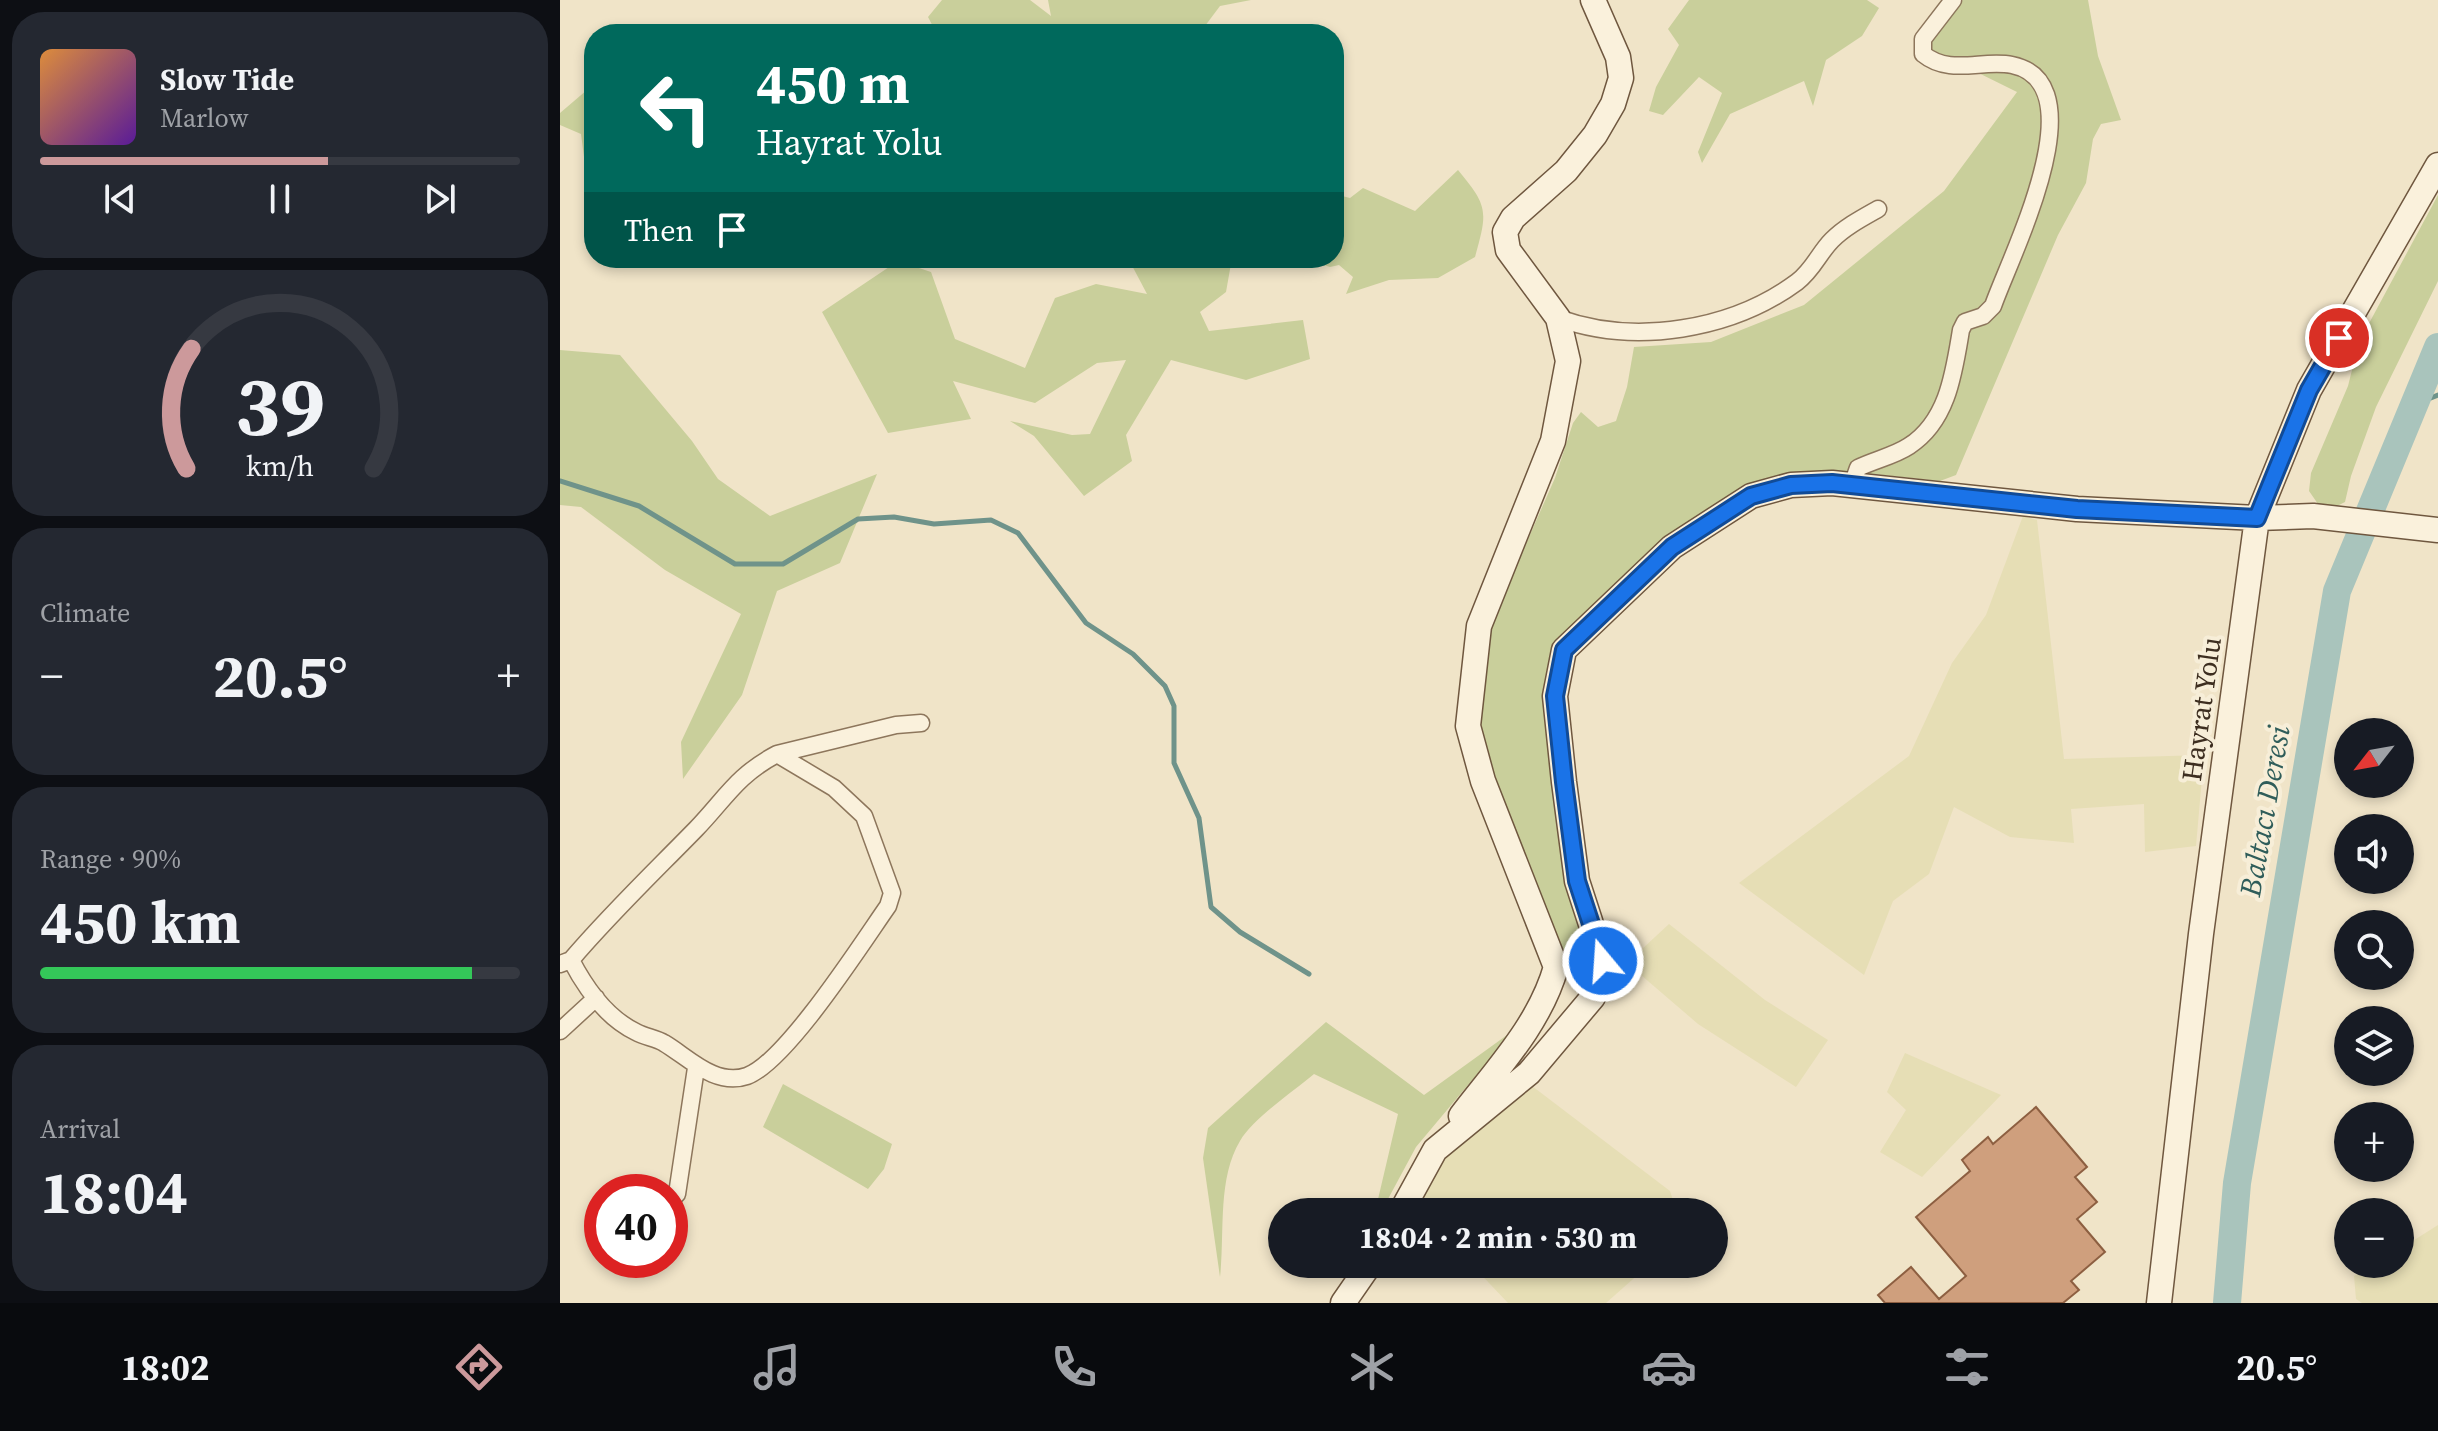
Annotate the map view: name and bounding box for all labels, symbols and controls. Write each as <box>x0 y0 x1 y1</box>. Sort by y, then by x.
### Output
text: 450 m <box>756 45 910 122</box>
icon: left <box>624 56 728 160</box>
text: Slow Tide <box>160 59 294 100</box>
text: Marlow <box>160 100 249 136</box>
text: Hayrat Yolu <box>756 118 943 167</box>
icon: previous <box>98 177 142 221</box>
icon: pause <box>258 177 302 221</box>
icon: next <box>418 177 462 221</box>
icon: arrive <box>710 208 754 252</box>
text: Then <box>624 210 694 251</box>
pin <box>2305 304 2373 372</box>
icon: arrive <box>2317 316 2361 360</box>
text: 39 <box>235 349 325 463</box>
text: km/h <box>246 446 314 486</box>
text: Climate <box>40 595 130 631</box>
text: 20.5° <box>212 635 348 717</box>
street label: Hayrat Yolu <box>2172 635 2230 783</box>
text: − <box>40 645 63 706</box>
text: + <box>497 645 520 706</box>
north arrow <box>2334 718 2414 798</box>
map controls <box>2334 718 2414 1278</box>
water label: Baltacı Deresi <box>2229 722 2300 901</box>
button: sound <box>2334 814 2414 894</box>
text: Range · 90% <box>40 841 181 877</box>
text: 450 km <box>40 881 241 963</box>
button: search <box>2334 910 2414 990</box>
position arrow <box>1561 919 1645 1003</box>
button: layers <box>2334 1006 2414 1086</box>
button: + <box>2334 1102 2414 1182</box>
text: Arrival <box>40 1111 120 1147</box>
text: 18:04 <box>40 1151 188 1233</box>
speed limit sign: 40 <box>584 1174 688 1278</box>
button: − <box>2334 1198 2414 1278</box>
text: 18:04 · 2 min · 530 m <box>1359 1217 1637 1258</box>
icon: directions <box>451 1339 507 1395</box>
icon: music <box>749 1339 805 1395</box>
icon: phone <box>1046 1339 1102 1395</box>
icon: climate <box>1344 1339 1400 1395</box>
icon: car <box>1641 1339 1697 1395</box>
icon: filters <box>1939 1339 1995 1395</box>
text: 18:02 <box>121 1343 210 1392</box>
text: 20.5° <box>2236 1343 2317 1392</box>

